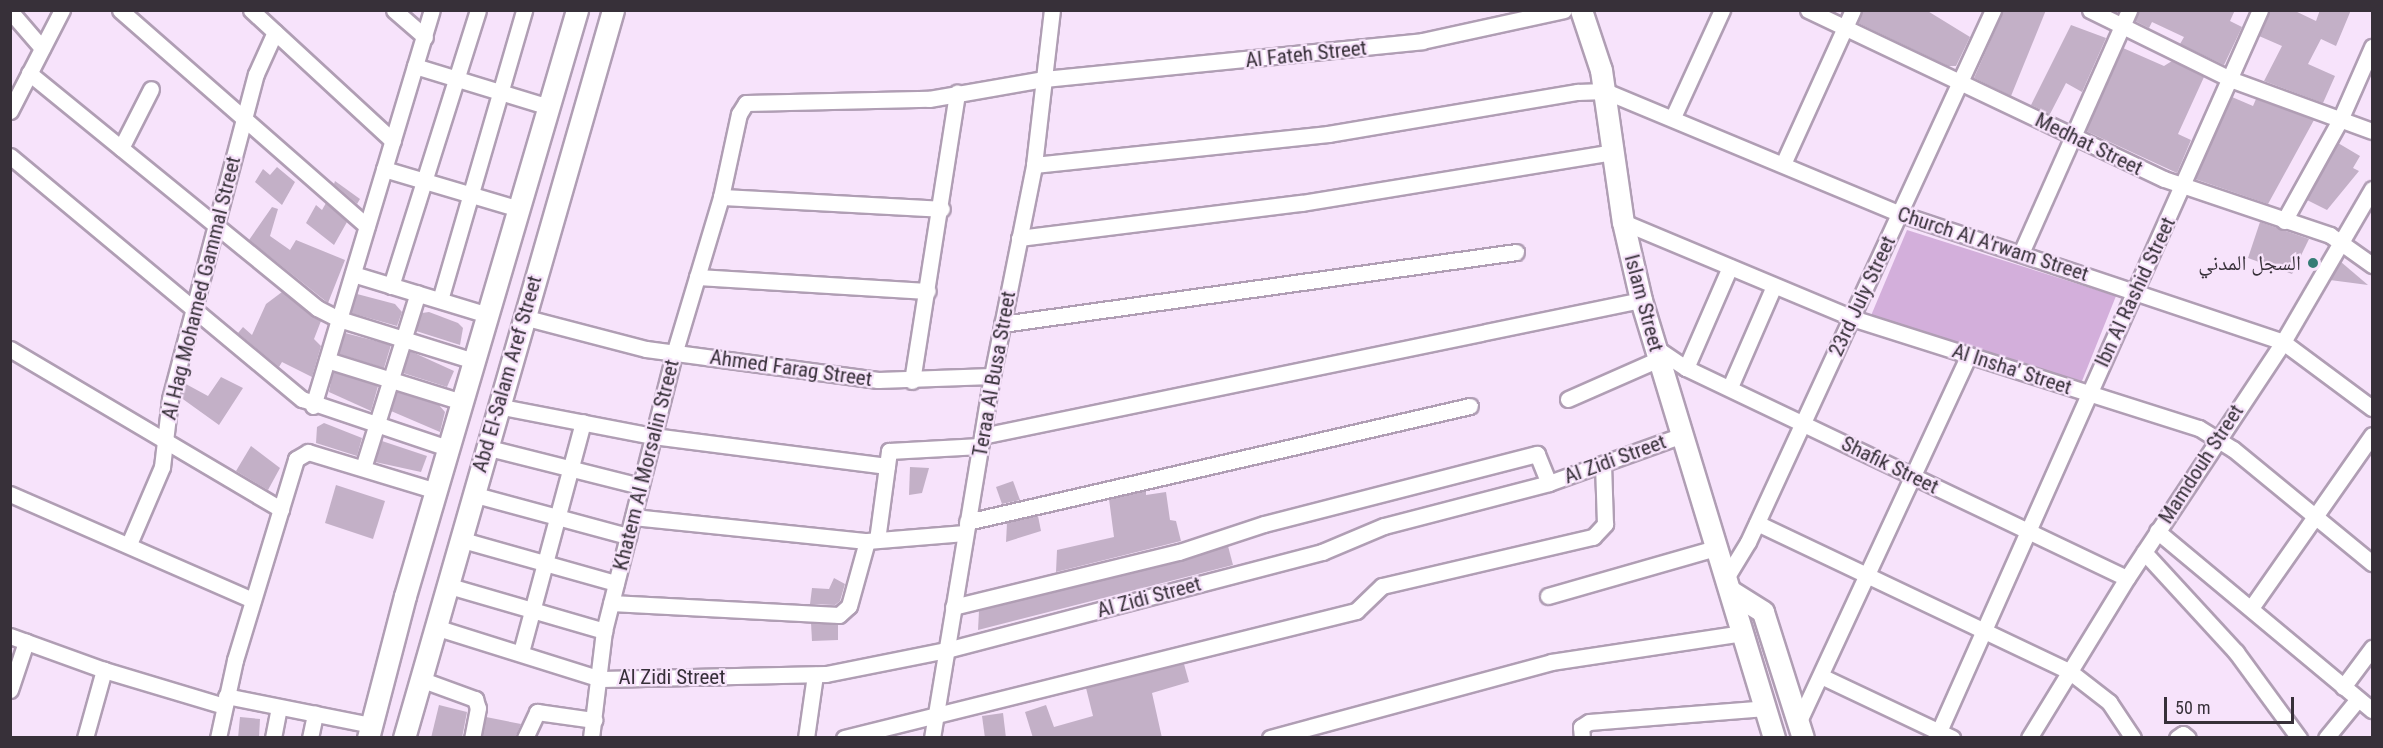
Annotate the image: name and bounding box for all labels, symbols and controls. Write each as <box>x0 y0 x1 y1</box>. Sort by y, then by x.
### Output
street label: Al Fateh Street <box>1244 35 1368 73</box>
street label: Medhat Street <box>2031 107 2147 181</box>
street label: Al Hag Mohamed Gammal Street <box>156 154 246 422</box>
street label: Church Al A'rwam Street <box>1894 201 2092 287</box>
street label: Ibn Al Rashid Street <box>2089 213 2181 371</box>
street label: 23rd July Street <box>1823 232 1901 360</box>
place label: السجل المدني <box>2198 250 2301 276</box>
street label: Islam Street <box>1619 252 1669 354</box>
marker: السجل المدني <box>2306 256 2320 270</box>
street label: Abd El-Salam Aref Street <box>467 273 547 475</box>
street label: Teraa Al Busa Street <box>967 289 1021 459</box>
street label: Al Insha' Street <box>1949 338 2075 400</box>
street label: Ahmed Farag Street <box>708 344 874 392</box>
street label: Khatem Al Morsalin Street <box>608 357 684 573</box>
street label: Mamdouh Street <box>2153 400 2249 528</box>
street label: Al Zidi Street <box>1561 429 1669 489</box>
street label: Shafik Street <box>1837 431 1943 499</box>
street label: Al Zidi Street <box>1094 571 1204 623</box>
street label: Al Zidi Street <box>619 664 725 690</box>
scale bar <box>2167 685 2298 723</box>
text: 50 m <box>2175 697 2210 718</box>

